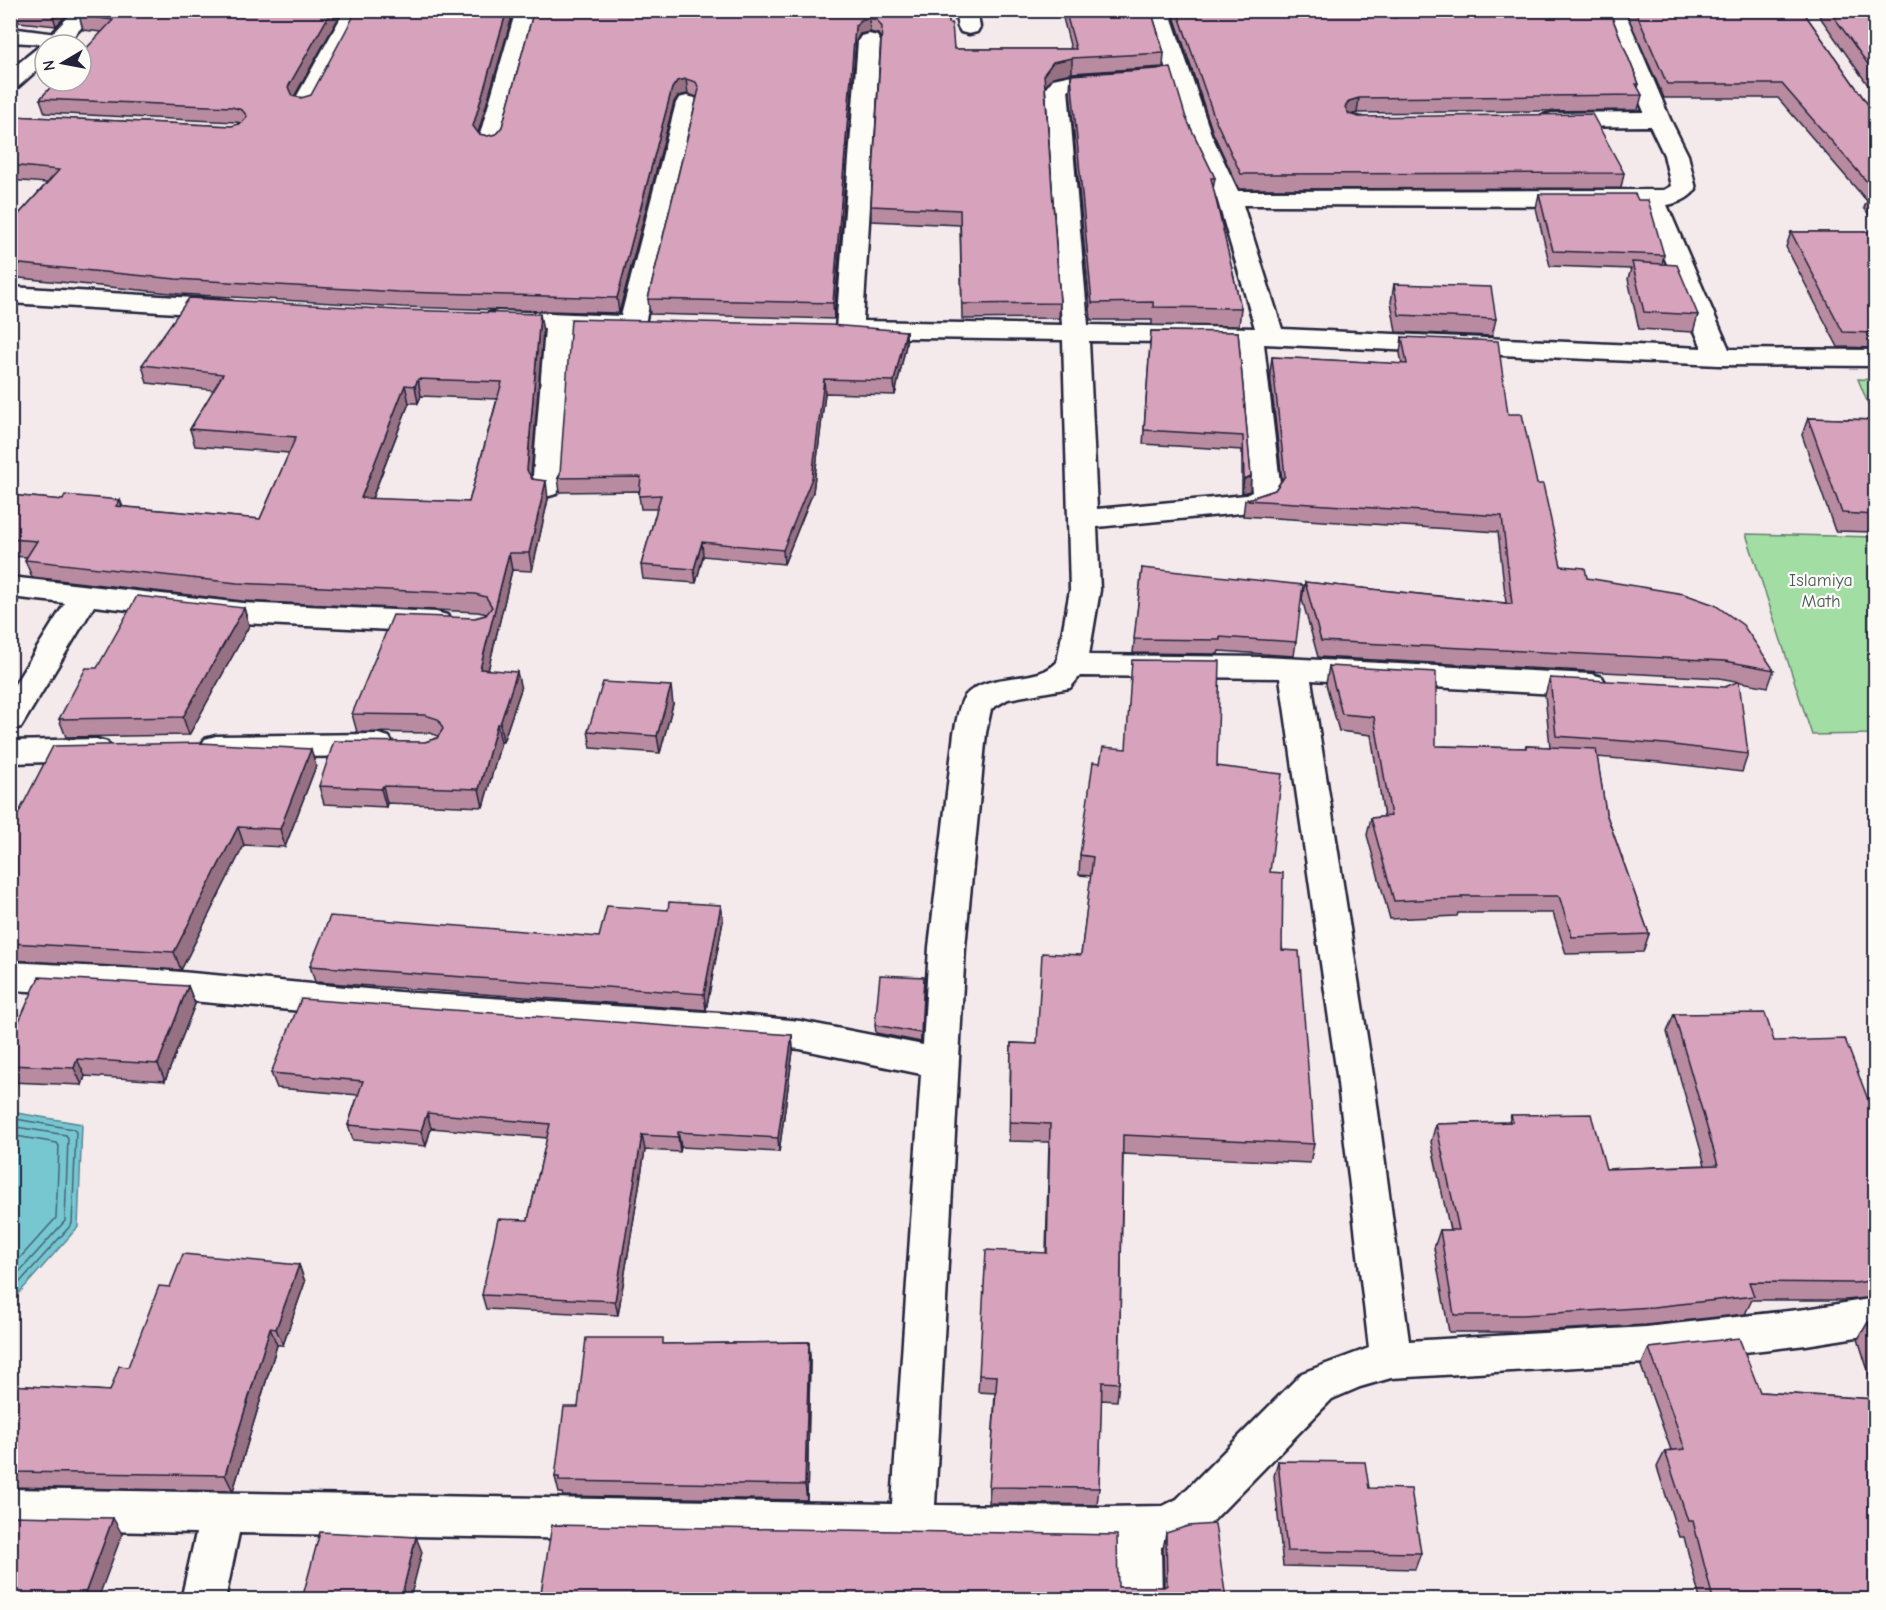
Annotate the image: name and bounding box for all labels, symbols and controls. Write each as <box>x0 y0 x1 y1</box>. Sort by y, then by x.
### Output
north arrow <box>33 33 93 93</box>
text: N <box>39 59 59 72</box>
park label: Islamiya Math <box>1789 570 1853 612</box>

